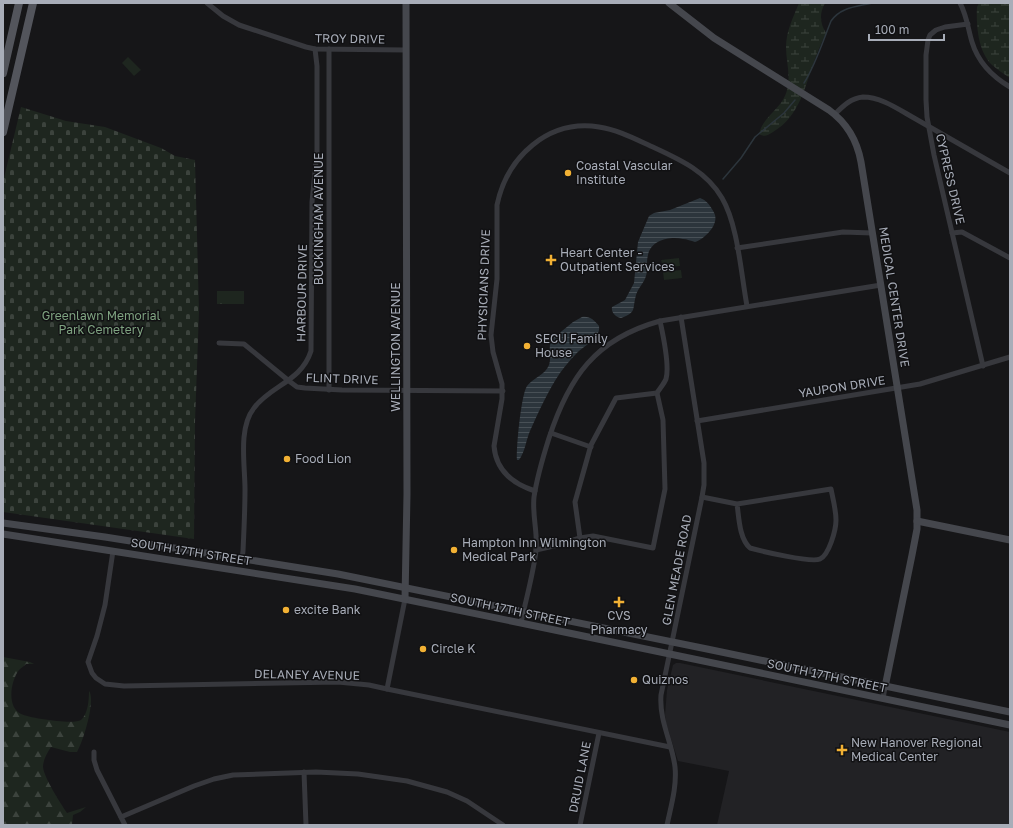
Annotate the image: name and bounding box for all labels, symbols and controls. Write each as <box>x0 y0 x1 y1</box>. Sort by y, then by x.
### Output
scale bar <box>869 16 944 42</box>
text: 100 m <box>875 22 909 37</box>
street label: TROY DRIVE <box>315 30 385 47</box>
street label: CYPRESS DRIVE <box>933 132 968 226</box>
street label: BUCKINGHAM AVENUE <box>311 153 326 285</box>
place label: Coastal Vascular Institute <box>576 158 673 187</box>
marker: Coastal Vascular Institute <box>563 168 573 178</box>
street label: MEDICAL CENTER DRIVE <box>876 226 913 368</box>
street label: PHYSICIANS DRIVE <box>474 229 493 341</box>
street label: HARBOUR DRIVE <box>293 244 310 342</box>
place label: Heart Center - Outpatient Services <box>560 245 675 274</box>
marker: Heart Center - Outpatient Services <box>545 254 557 266</box>
street label: WELLINGTON AVENUE <box>388 282 403 412</box>
park label: Greenlawn Memorial Park Cemetery <box>42 308 160 337</box>
place label: SECU Family House <box>535 331 608 360</box>
marker: SECU Family House <box>522 341 532 351</box>
street label: FLINT DRIVE <box>305 370 379 387</box>
street label: YAUPON DRIVE <box>798 372 886 401</box>
place label: Food Lion <box>295 451 351 466</box>
marker: Food Lion <box>282 454 292 464</box>
street label: GLEN MEADE ROAD <box>658 513 695 626</box>
street label: SOUTH 17TH STREET <box>130 535 253 569</box>
place label: Hampton Inn Wilmington Medical Park <box>462 535 606 564</box>
marker: Hampton Inn Wilmington Medical Park <box>449 545 459 555</box>
street label: SOUTH 17TH STREET <box>449 589 572 630</box>
marker: CVS Pharmacy <box>614 597 624 607</box>
place label: excite Bank <box>294 602 361 617</box>
marker: excite Bank <box>281 605 291 615</box>
place label: CVS Pharmacy <box>590 608 648 637</box>
place label: Circle K <box>431 641 475 656</box>
marker: Circle K <box>418 644 428 654</box>
street label: SOUTH 17TH STREET <box>766 655 889 696</box>
street label: DELANEY AVENUE <box>254 666 360 683</box>
place label: Quiznos <box>642 672 688 687</box>
marker: Quiznos <box>629 675 639 685</box>
place label: New Hanover Regional Medical Center <box>851 735 982 764</box>
street label: DRUID LANE <box>565 740 594 814</box>
marker: New Hanover Regional Medical Center <box>836 744 848 756</box>

